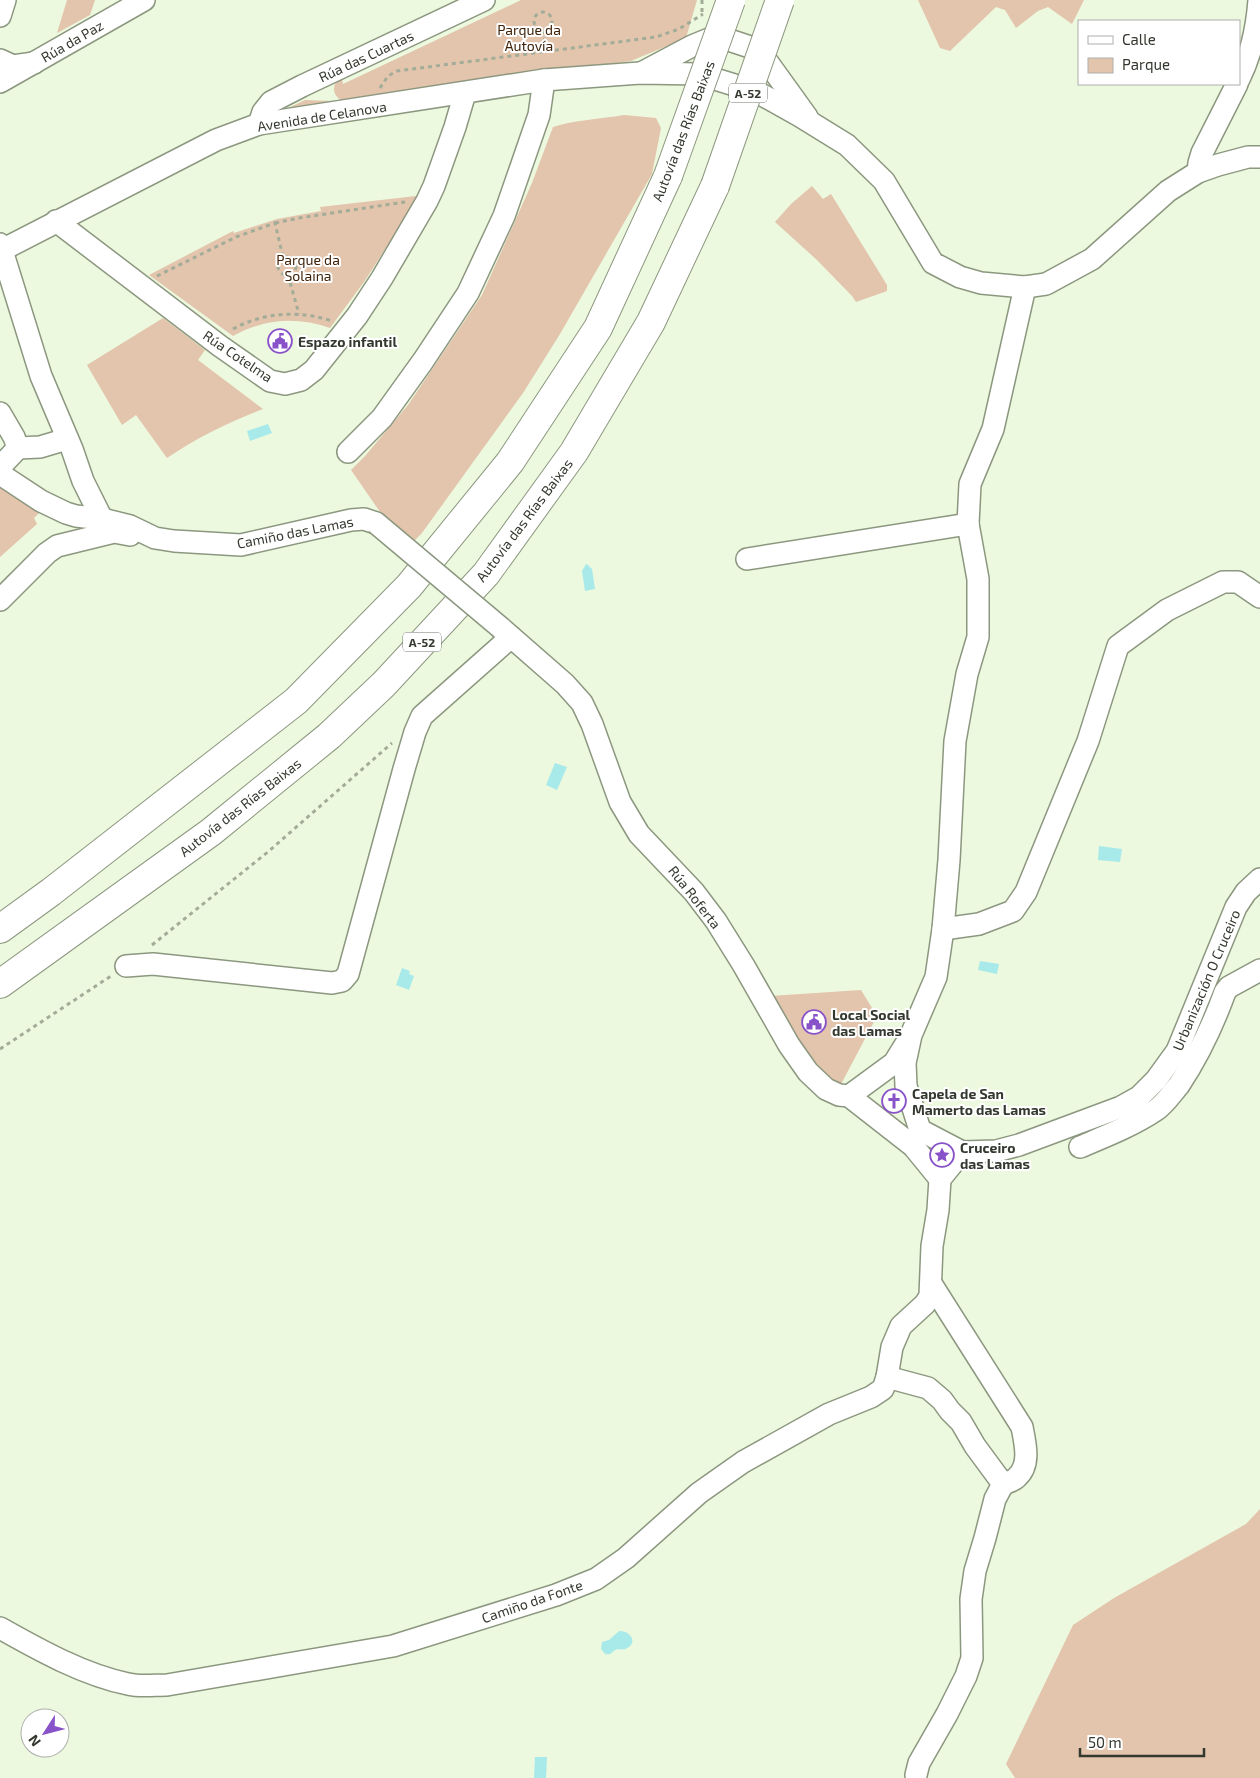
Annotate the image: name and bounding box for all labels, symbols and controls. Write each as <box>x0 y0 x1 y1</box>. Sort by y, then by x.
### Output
street label: Rúa da Paz <box>38 16 106 66</box>
legend <box>1078 20 1240 85</box>
park label: Parque da Autovía <box>497 21 561 54</box>
street label: Rúa das Cuartas <box>316 27 416 85</box>
text: Calle <box>1122 30 1156 48</box>
text: Parque <box>1122 55 1170 73</box>
street label: Autovía das Rías Baixas <box>648 58 718 204</box>
road number: A-52 <box>729 84 767 102</box>
street label: Avenida de Celanova <box>256 97 388 135</box>
park label: Parque da Solaina <box>276 251 340 284</box>
street label: Rúa Cotelma <box>200 326 276 386</box>
public building icon: Espazo infantil <box>267 328 293 354</box>
place label: Espazo infantil <box>298 333 397 350</box>
street label: Autovía das Rías Baixas <box>472 455 576 585</box>
street label: Camiño das Lamas <box>235 512 355 552</box>
road number: A-52 <box>403 632 441 652</box>
street label: Autovía das Rías Baixas <box>176 754 304 860</box>
street label: Rúa Roferta <box>665 862 725 932</box>
street label: Urbanización O Cruceiro <box>1169 907 1243 1053</box>
place label: Local Social das Lamas <box>832 1006 911 1039</box>
public building icon: Local Social das Lamas <box>801 1009 827 1035</box>
place label: Capela de San Mamerto das Lamas <box>912 1085 1046 1118</box>
church icon: Capela de San Mamerto das Lamas <box>881 1088 907 1114</box>
place label: Cruceiro das Lamas <box>960 1139 1030 1172</box>
place icon: Cruceiro das Lamas <box>929 1142 955 1168</box>
street label: Camiño da Fonte <box>479 1576 585 1626</box>
north arrow <box>20 1708 70 1758</box>
scale bar <box>1080 1726 1204 1758</box>
text: N <box>24 1732 44 1750</box>
text: 50 m <box>1088 1733 1122 1751</box>

